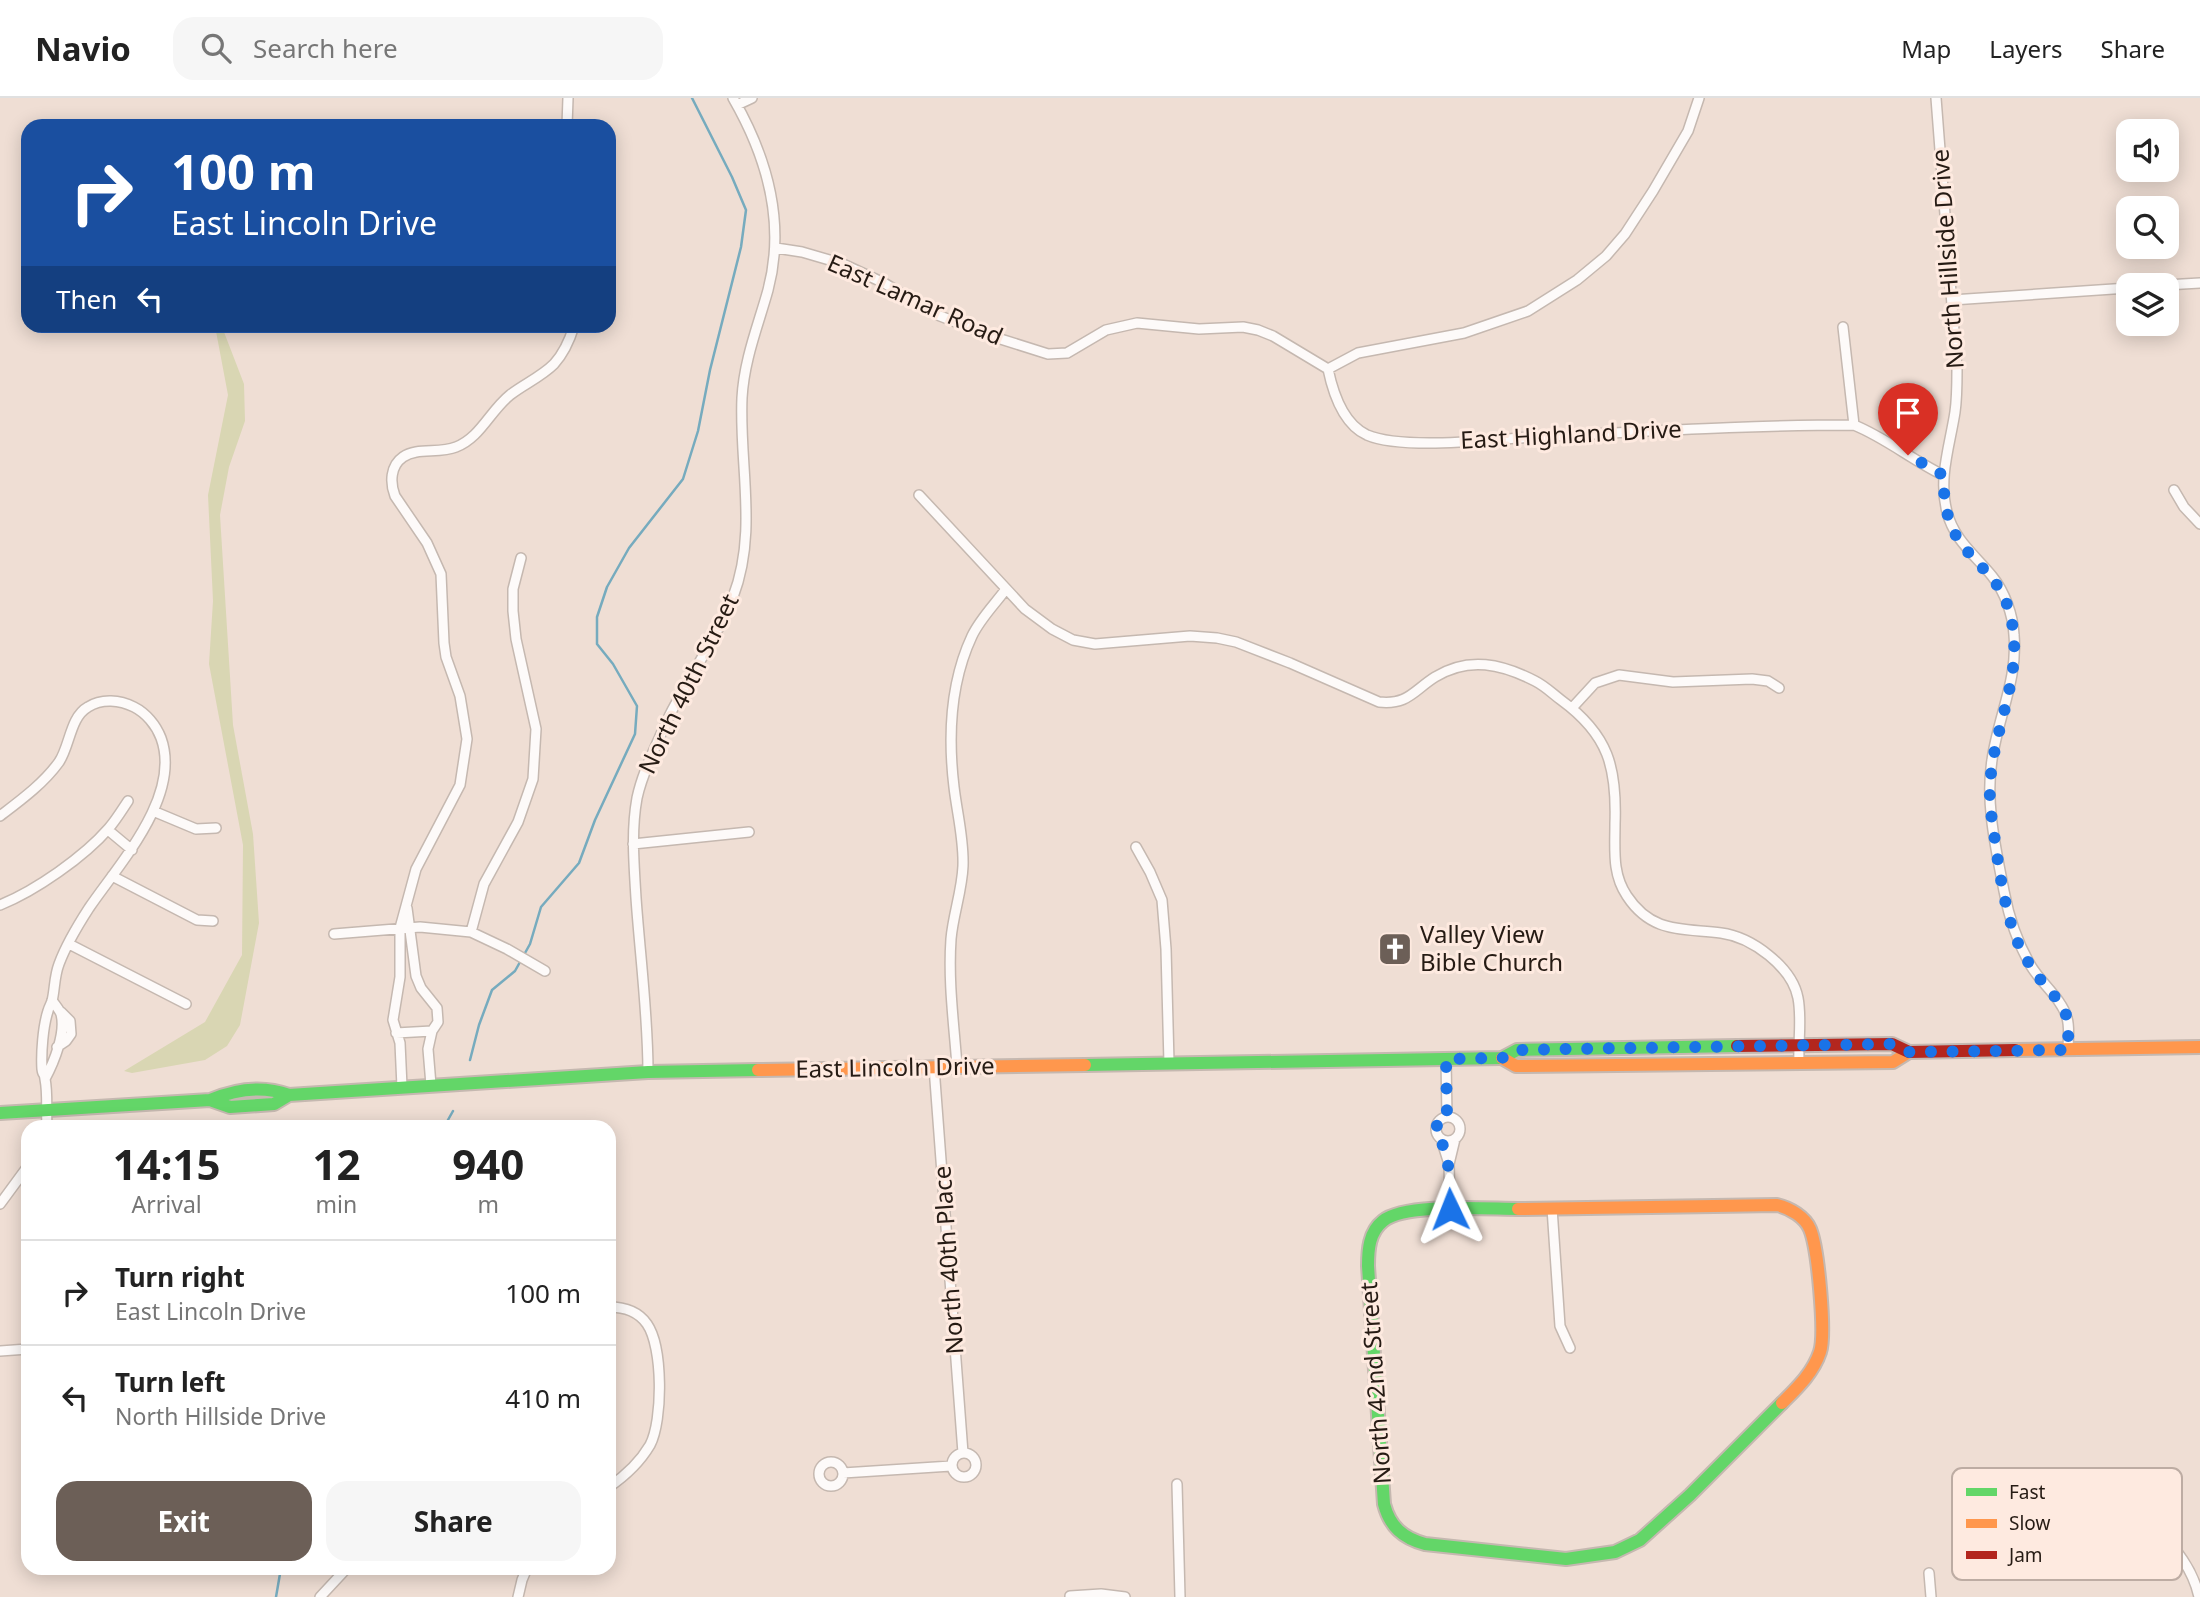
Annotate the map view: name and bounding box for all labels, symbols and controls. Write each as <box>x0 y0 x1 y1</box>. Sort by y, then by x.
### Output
search box <box>173 17 663 80</box>
text: Navio <box>35 26 131 71</box>
icon: search <box>197 29 235 67</box>
text: Search here <box>253 30 398 66</box>
text: Map <box>1901 32 1951 65</box>
text: Layers <box>1989 32 2063 65</box>
text: Share <box>2101 32 2165 65</box>
map controls <box>2116 119 2179 336</box>
button: sound <box>2116 119 2179 182</box>
text: 100 m <box>171 138 316 204</box>
icon: right <box>56 147 147 238</box>
street label: North Hillside Drive <box>1922 148 1971 370</box>
button: search <box>2116 196 2179 259</box>
text: East Lincoln Drive <box>171 201 437 244</box>
street label: East Lamar Road <box>823 245 1009 352</box>
button: layers <box>2116 273 2179 336</box>
icon: left <box>131 280 169 318</box>
text: Then <box>56 281 117 317</box>
pin <box>1878 383 1938 455</box>
icon: arrive <box>1889 394 1927 432</box>
street label: East Highland Drive <box>1459 411 1682 456</box>
street label: North 40th Street <box>630 587 746 779</box>
place label: Valley View Bible Church <box>1420 917 1563 978</box>
church icon: Valley View Bible Church <box>1376 930 1414 968</box>
street label: East Lincoln Drive <box>795 1048 995 1085</box>
text: 14:15 <box>113 1135 221 1192</box>
text: 12 <box>312 1135 360 1192</box>
text: 940 <box>452 1135 524 1192</box>
street label: North 40th Place <box>924 1165 971 1355</box>
position arrow <box>1413 1172 1487 1246</box>
text: Arrival <box>132 1188 202 1220</box>
text: min <box>316 1188 357 1220</box>
text: m <box>477 1188 499 1220</box>
text: Turn right <box>115 1259 245 1295</box>
icon: right <box>56 1274 94 1312</box>
text: 100 m <box>505 1275 581 1311</box>
street label: North 42nd Street <box>1351 1281 1398 1485</box>
text: East Lincoln Drive <box>115 1295 306 1327</box>
text: Turn left <box>115 1364 226 1400</box>
icon: left <box>56 1379 94 1417</box>
text: 410 m <box>505 1380 581 1416</box>
text: North Hillside Drive <box>115 1400 326 1432</box>
legend <box>1952 1468 2182 1580</box>
text: Fast <box>2009 1479 2046 1505</box>
button: Exit <box>56 1481 312 1561</box>
button: Share <box>326 1481 581 1561</box>
text: Slow <box>2009 1510 2050 1536</box>
text: Jam <box>2007 1542 2043 1568</box>

